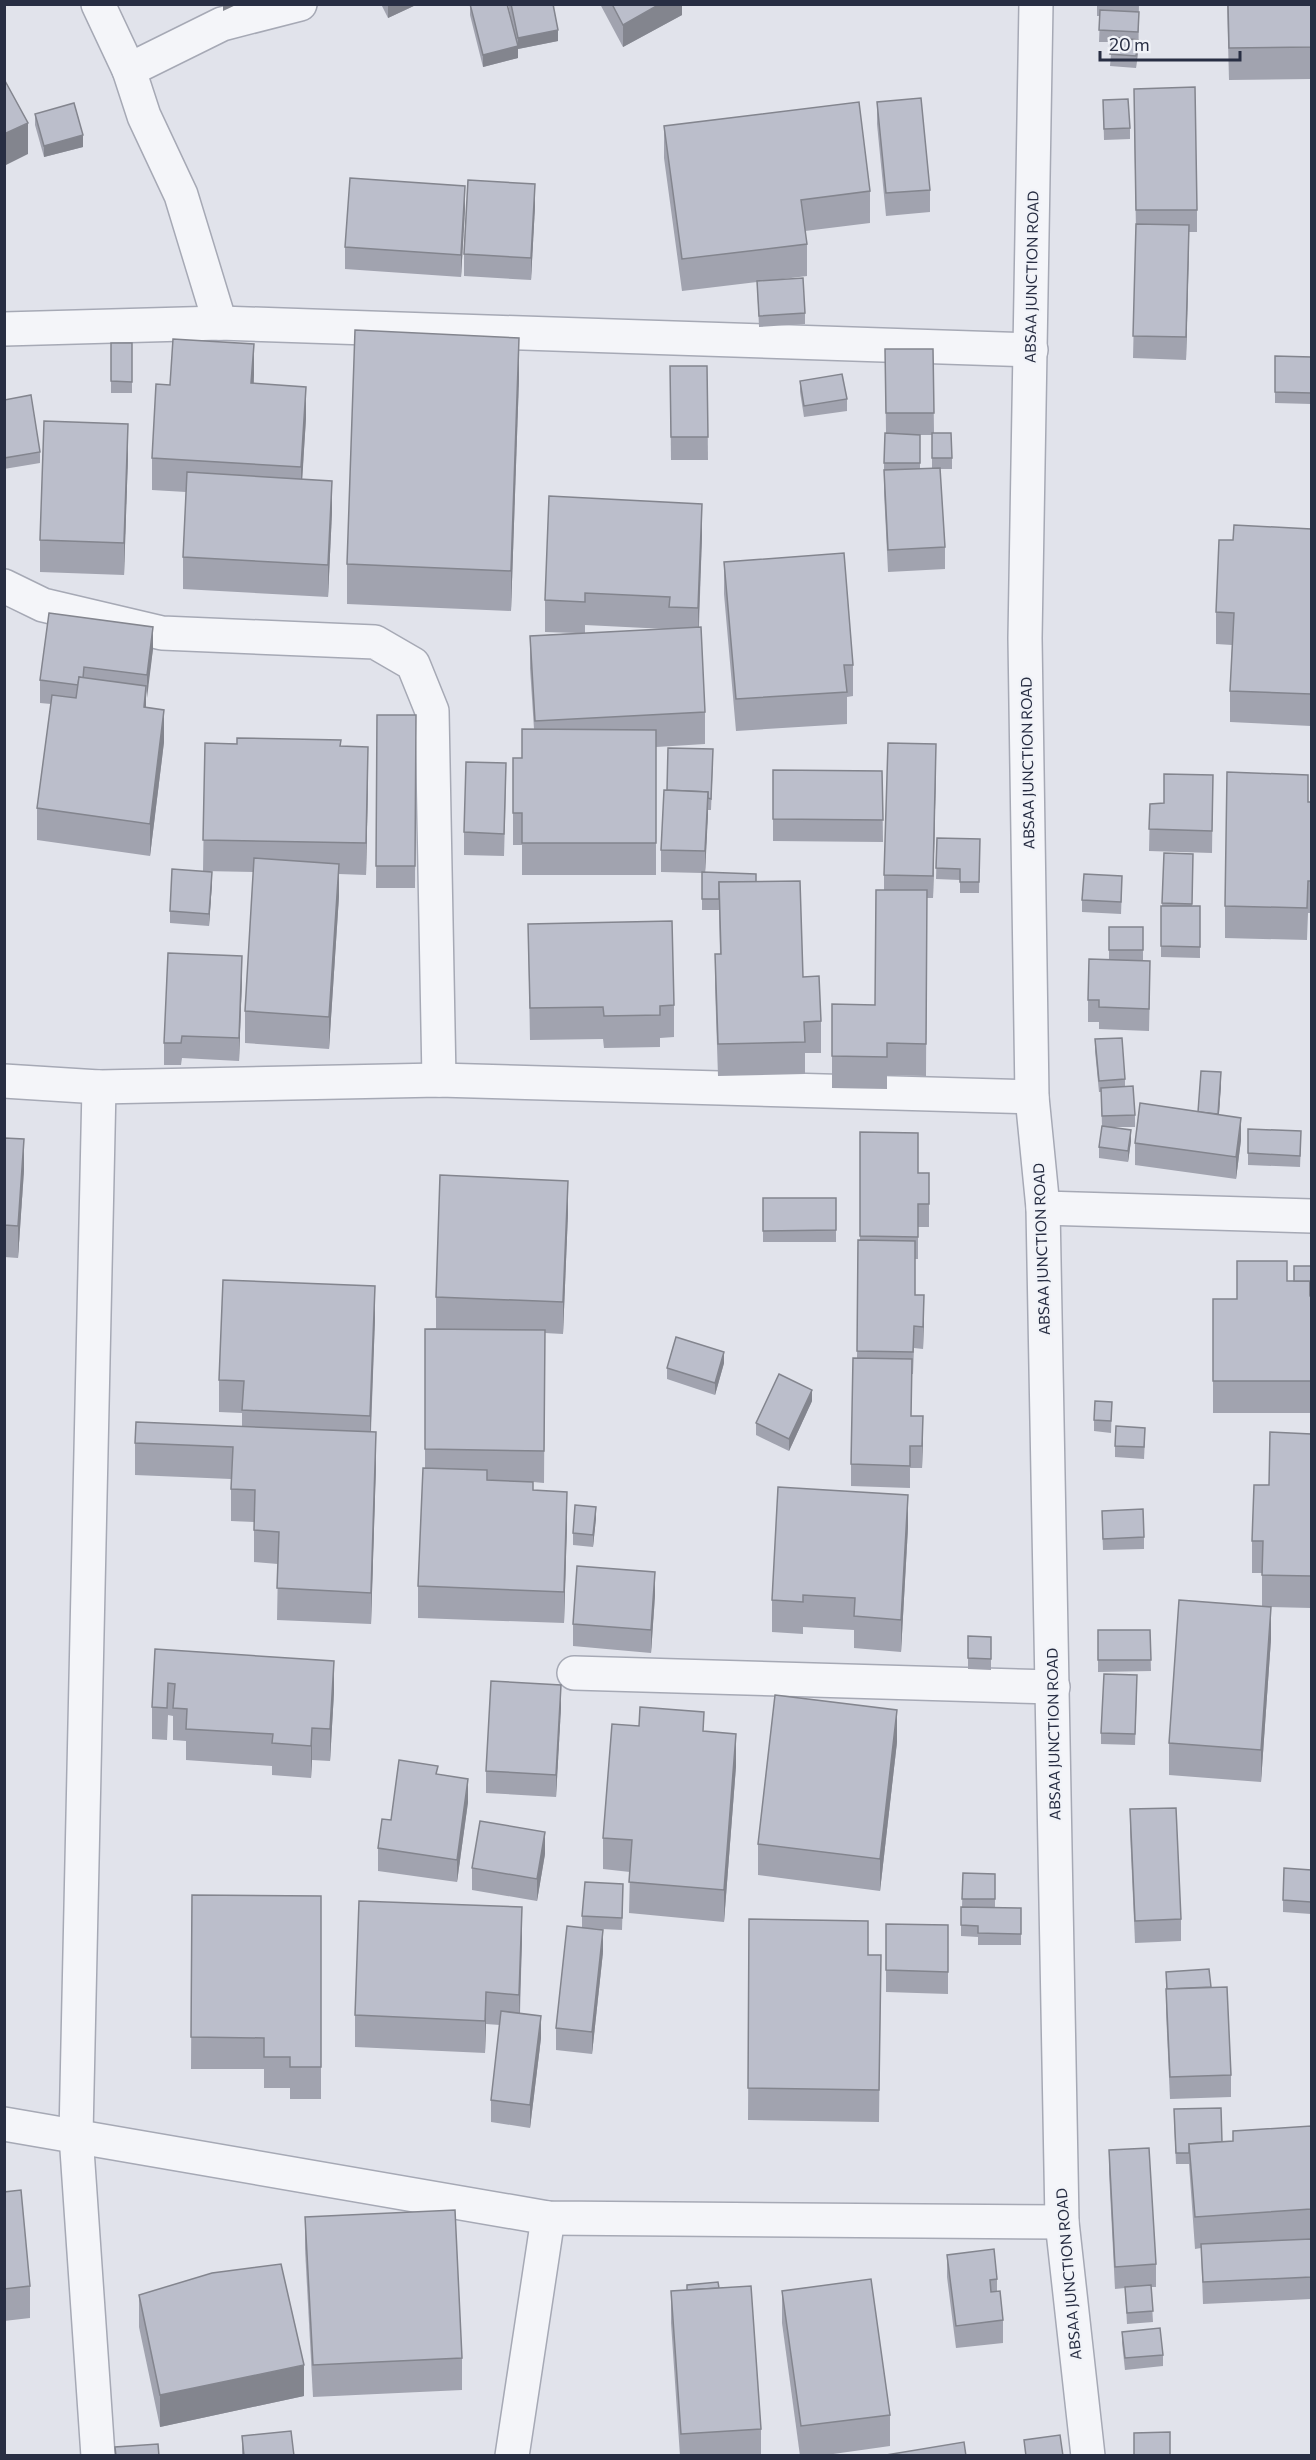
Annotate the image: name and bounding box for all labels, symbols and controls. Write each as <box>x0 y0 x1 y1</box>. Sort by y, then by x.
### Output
scale bar <box>1100 24 1240 62</box>
text: 20 m <box>1109 33 1150 55</box>
street label: ABSAA JUNCTION ROAD <box>1020 191 1042 363</box>
street label: ABSAA JUNCTION ROAD <box>1016 677 1038 849</box>
street label: ABSAA JUNCTION ROAD <box>1029 1162 1053 1336</box>
street label: ABSAA JUNCTION ROAD <box>1042 1648 1064 1820</box>
street label: ABSAA JUNCTION ROAD <box>1052 2187 1084 2361</box>

